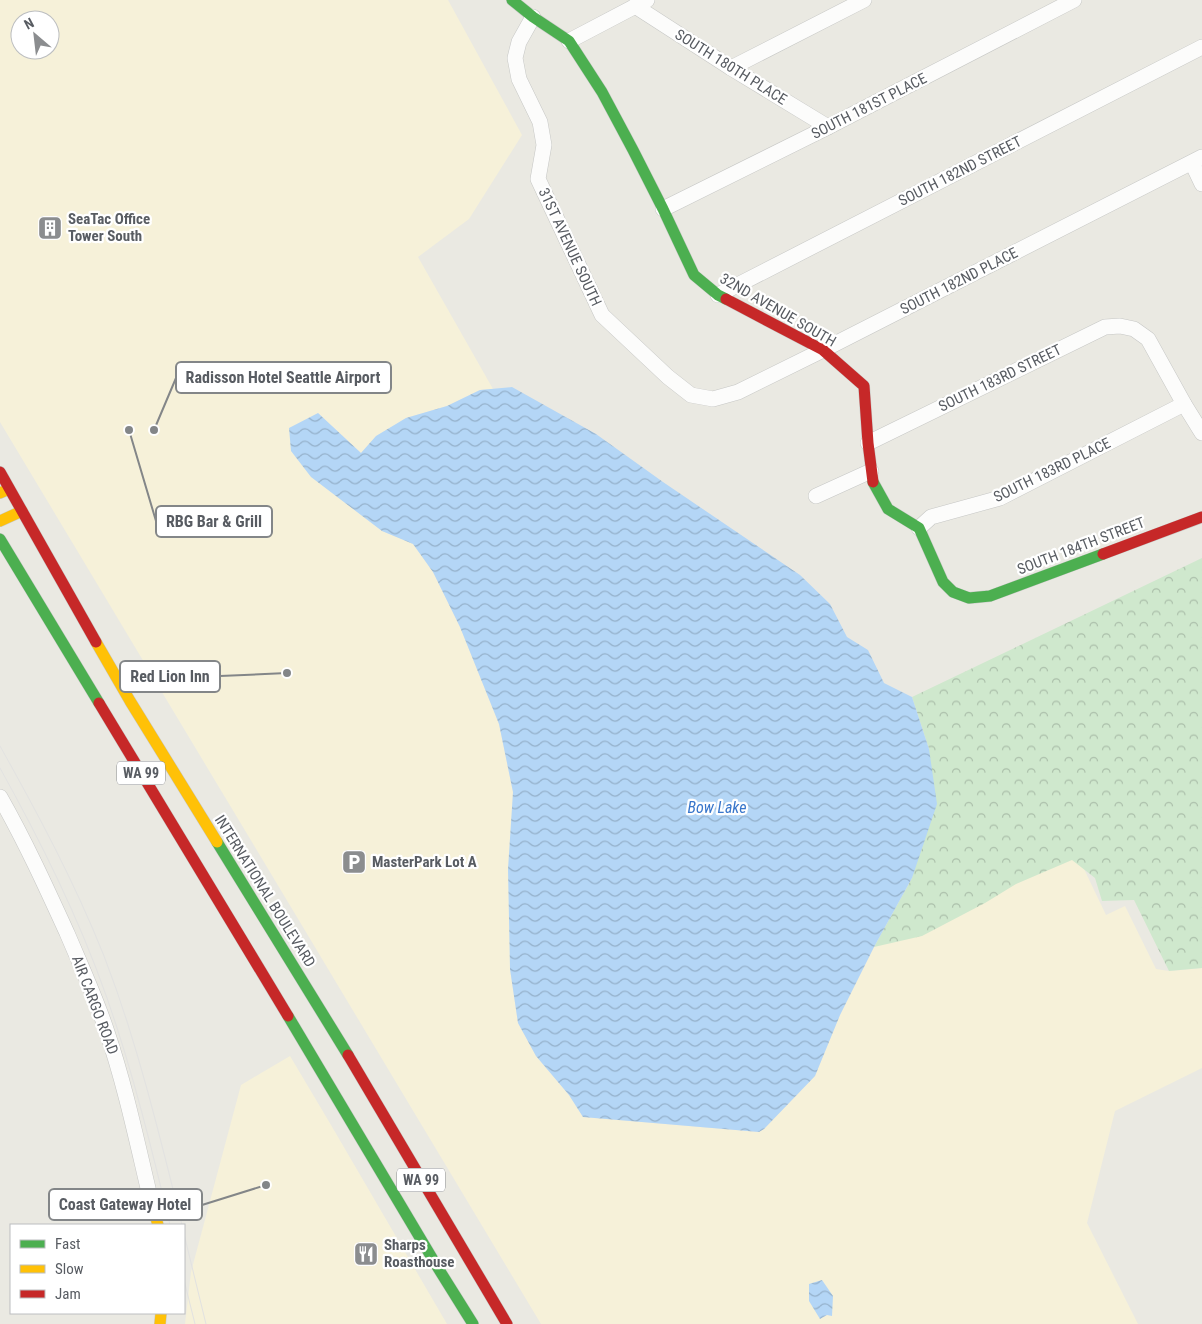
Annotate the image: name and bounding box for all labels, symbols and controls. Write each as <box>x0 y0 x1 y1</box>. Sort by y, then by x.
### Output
north arrow <box>10 10 60 60</box>
text: N <box>21 14 36 33</box>
street label: SOUTH 180TH PLACE <box>672 25 790 109</box>
street label: SOUTH 181ST PLACE <box>808 69 930 143</box>
street label: SOUTH 182ND STREET <box>895 132 1025 210</box>
street label: 31ST AVENUE SOUTH <box>535 185 605 309</box>
place label: SeaTac Office Tower South <box>68 210 150 245</box>
building icon: SeaTac Office Tower South <box>37 215 63 241</box>
street label: SOUTH 182ND PLACE <box>897 244 1021 318</box>
street label: 32ND AVENUE SOUTH <box>717 269 839 351</box>
street label: SOUTH 183RD STREET <box>936 340 1064 416</box>
callout: Radisson Hotel Seattle Airport <box>176 362 391 393</box>
text: Radisson Hotel Seattle Airport <box>186 368 381 387</box>
street label: SOUTH 183RD PLACE <box>990 434 1114 506</box>
callout: RBG Bar & Grill <box>156 506 272 537</box>
text: RBG Bar & Grill <box>166 512 262 531</box>
street label: SOUTH 184TH STREET <box>1015 513 1147 579</box>
callout: Red Lion Inn <box>120 661 220 692</box>
text: Red Lion Inn <box>130 667 210 686</box>
road number: WA 99 <box>117 761 165 784</box>
water label: Bow Lake <box>688 798 746 817</box>
street label: INTERNATIONAL BOULEVARD <box>211 812 319 970</box>
parking icon: MasterPark Lot A <box>341 849 367 875</box>
place label: MasterPark Lot A <box>372 853 477 871</box>
street label: AIR CARGO ROAD <box>68 953 122 1057</box>
road number: WA 99 <box>397 1168 445 1192</box>
callout: Coast Gateway Hotel <box>49 1189 202 1220</box>
text: Coast Gateway Hotel <box>59 1195 191 1214</box>
legend <box>10 1224 185 1314</box>
text: Fast <box>55 1235 80 1253</box>
place label: Sharps Roasthouse <box>384 1236 454 1271</box>
restaurant icon: Sharps Roasthouse <box>353 1241 379 1267</box>
text: Slow <box>55 1260 84 1278</box>
text: Jam <box>55 1285 81 1303</box>

